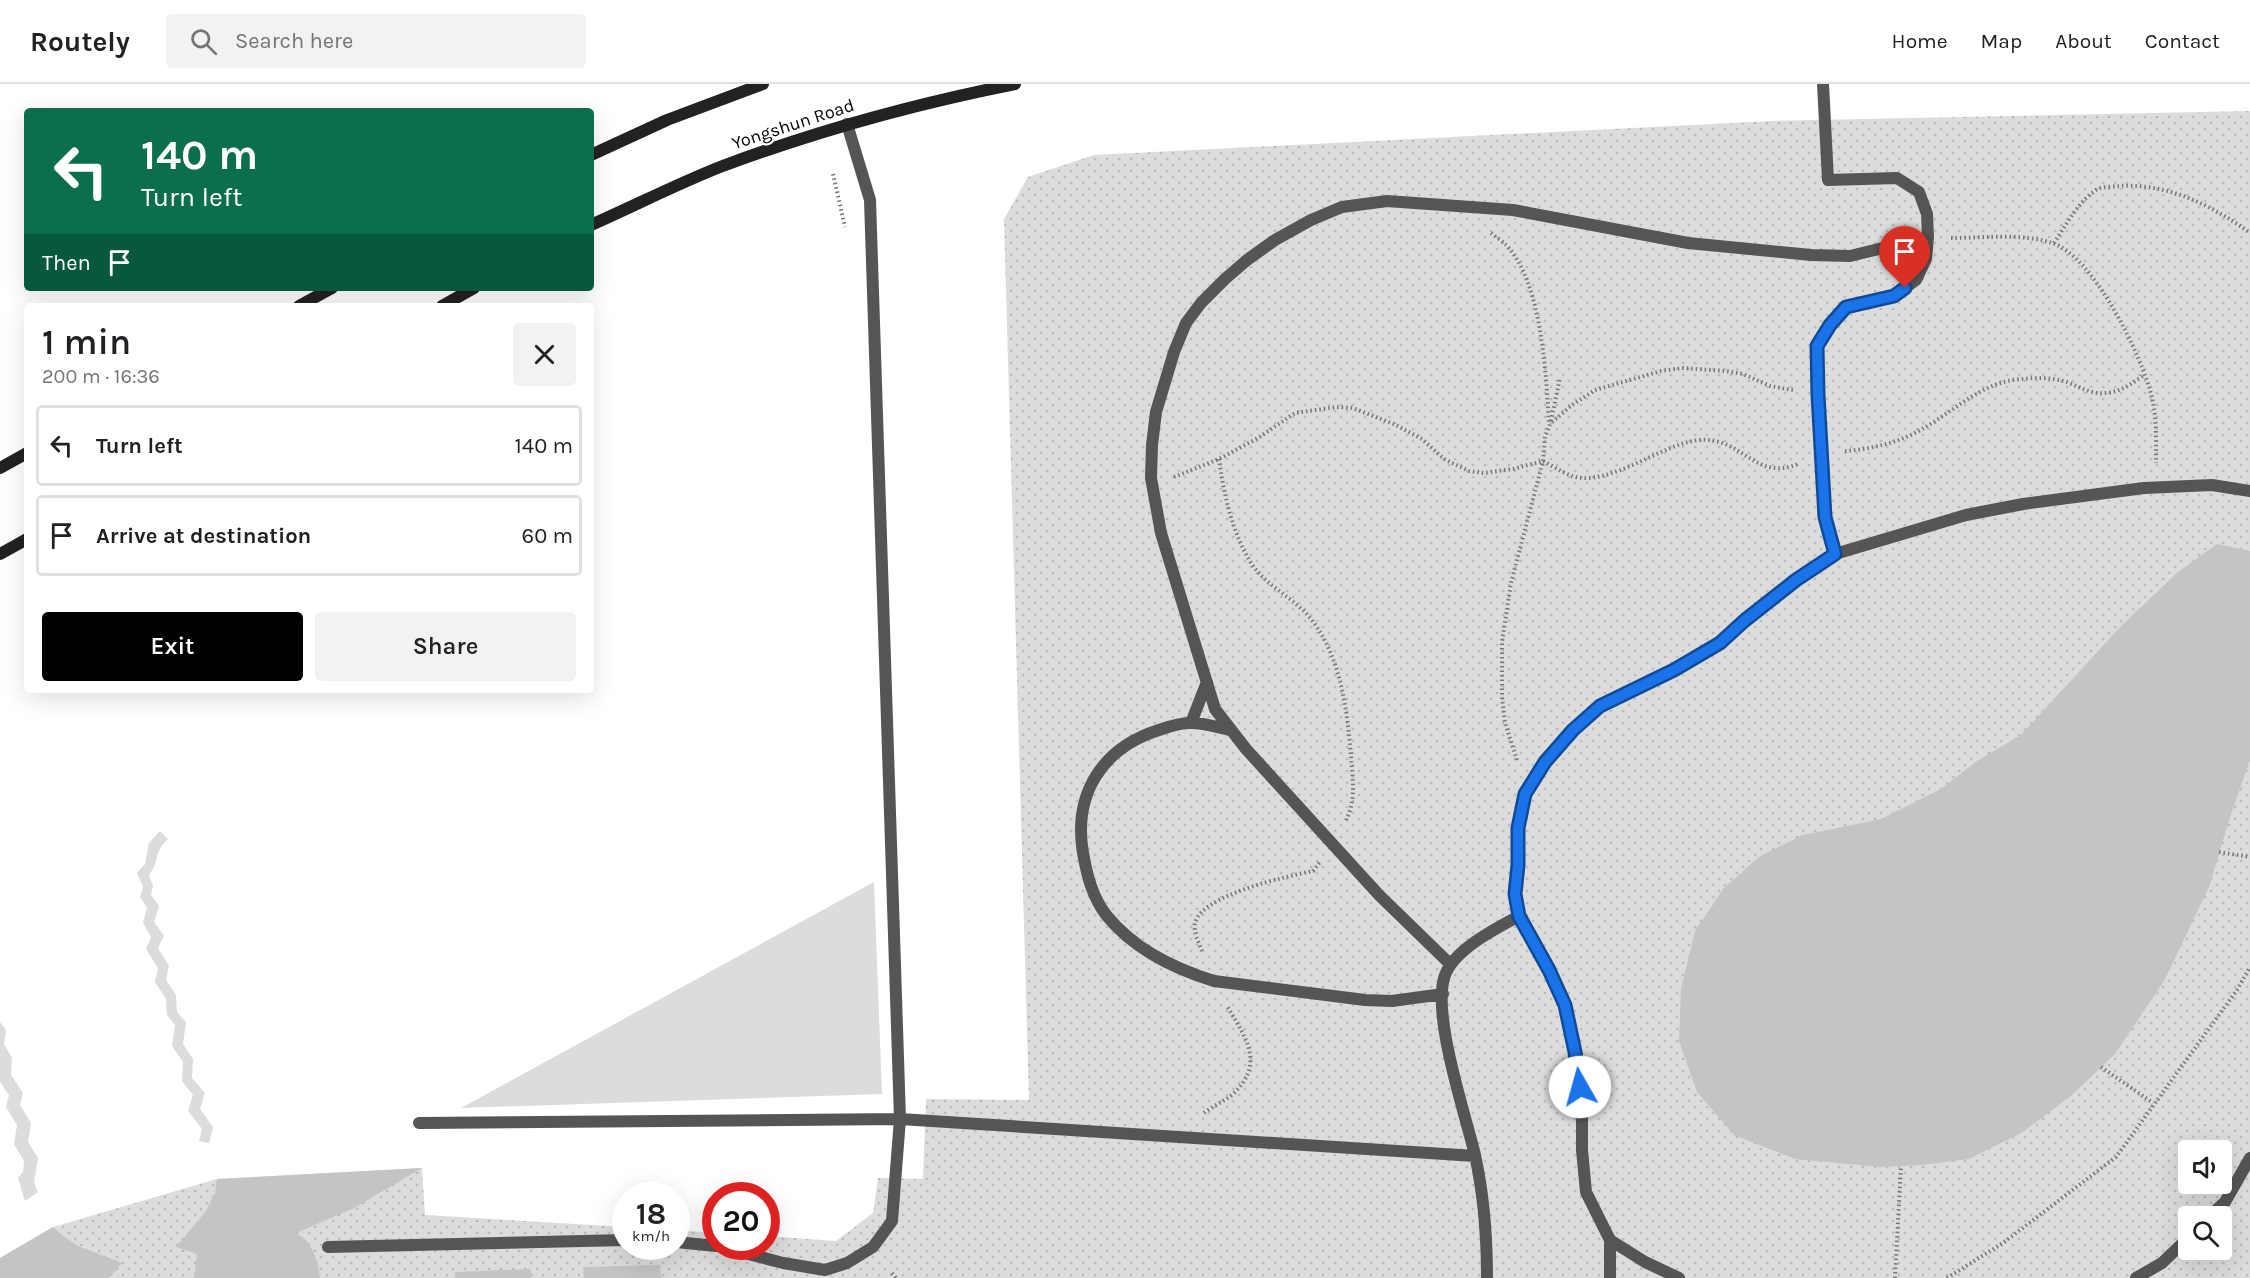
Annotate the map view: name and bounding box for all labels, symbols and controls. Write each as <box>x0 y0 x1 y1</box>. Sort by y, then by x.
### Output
search box <box>166 14 586 68</box>
text: Routely <box>30 25 130 58</box>
icon: search <box>187 25 220 58</box>
text: Search here <box>235 28 353 54</box>
text: Home <box>1892 29 1948 53</box>
text: Map <box>1981 29 2022 53</box>
text: About <box>2055 29 2112 53</box>
text: Contact <box>2145 29 2220 53</box>
street label: Yongshun Road <box>729 94 857 154</box>
text: 140 m <box>141 130 258 180</box>
icon: left <box>42 132 120 210</box>
text: Turn left <box>141 181 242 213</box>
pin <box>1879 226 1930 288</box>
icon: arrive <box>1888 235 1921 268</box>
icon: arrive <box>103 246 136 279</box>
text: Then <box>42 250 91 276</box>
text: 1 min <box>42 321 131 363</box>
button: close <box>513 323 576 386</box>
text: 200 m · 16:36 <box>42 365 160 388</box>
icon: left <box>45 429 78 462</box>
text: Turn left <box>96 433 183 459</box>
text: 140 m <box>515 433 573 459</box>
icon: arrive <box>45 519 78 552</box>
text: Arrive at destination <box>96 523 311 549</box>
text: 60 m <box>522 523 573 549</box>
button: Exit <box>42 612 303 681</box>
button: Share <box>315 612 576 681</box>
position arrow <box>1548 1055 1612 1119</box>
map controls <box>2178 1140 2232 1260</box>
button: sound <box>2178 1140 2232 1194</box>
speed limit sign: 20 <box>702 1182 780 1260</box>
text: 18 <box>636 1196 666 1232</box>
button: search <box>2178 1206 2232 1260</box>
text: km/h <box>632 1227 670 1245</box>

